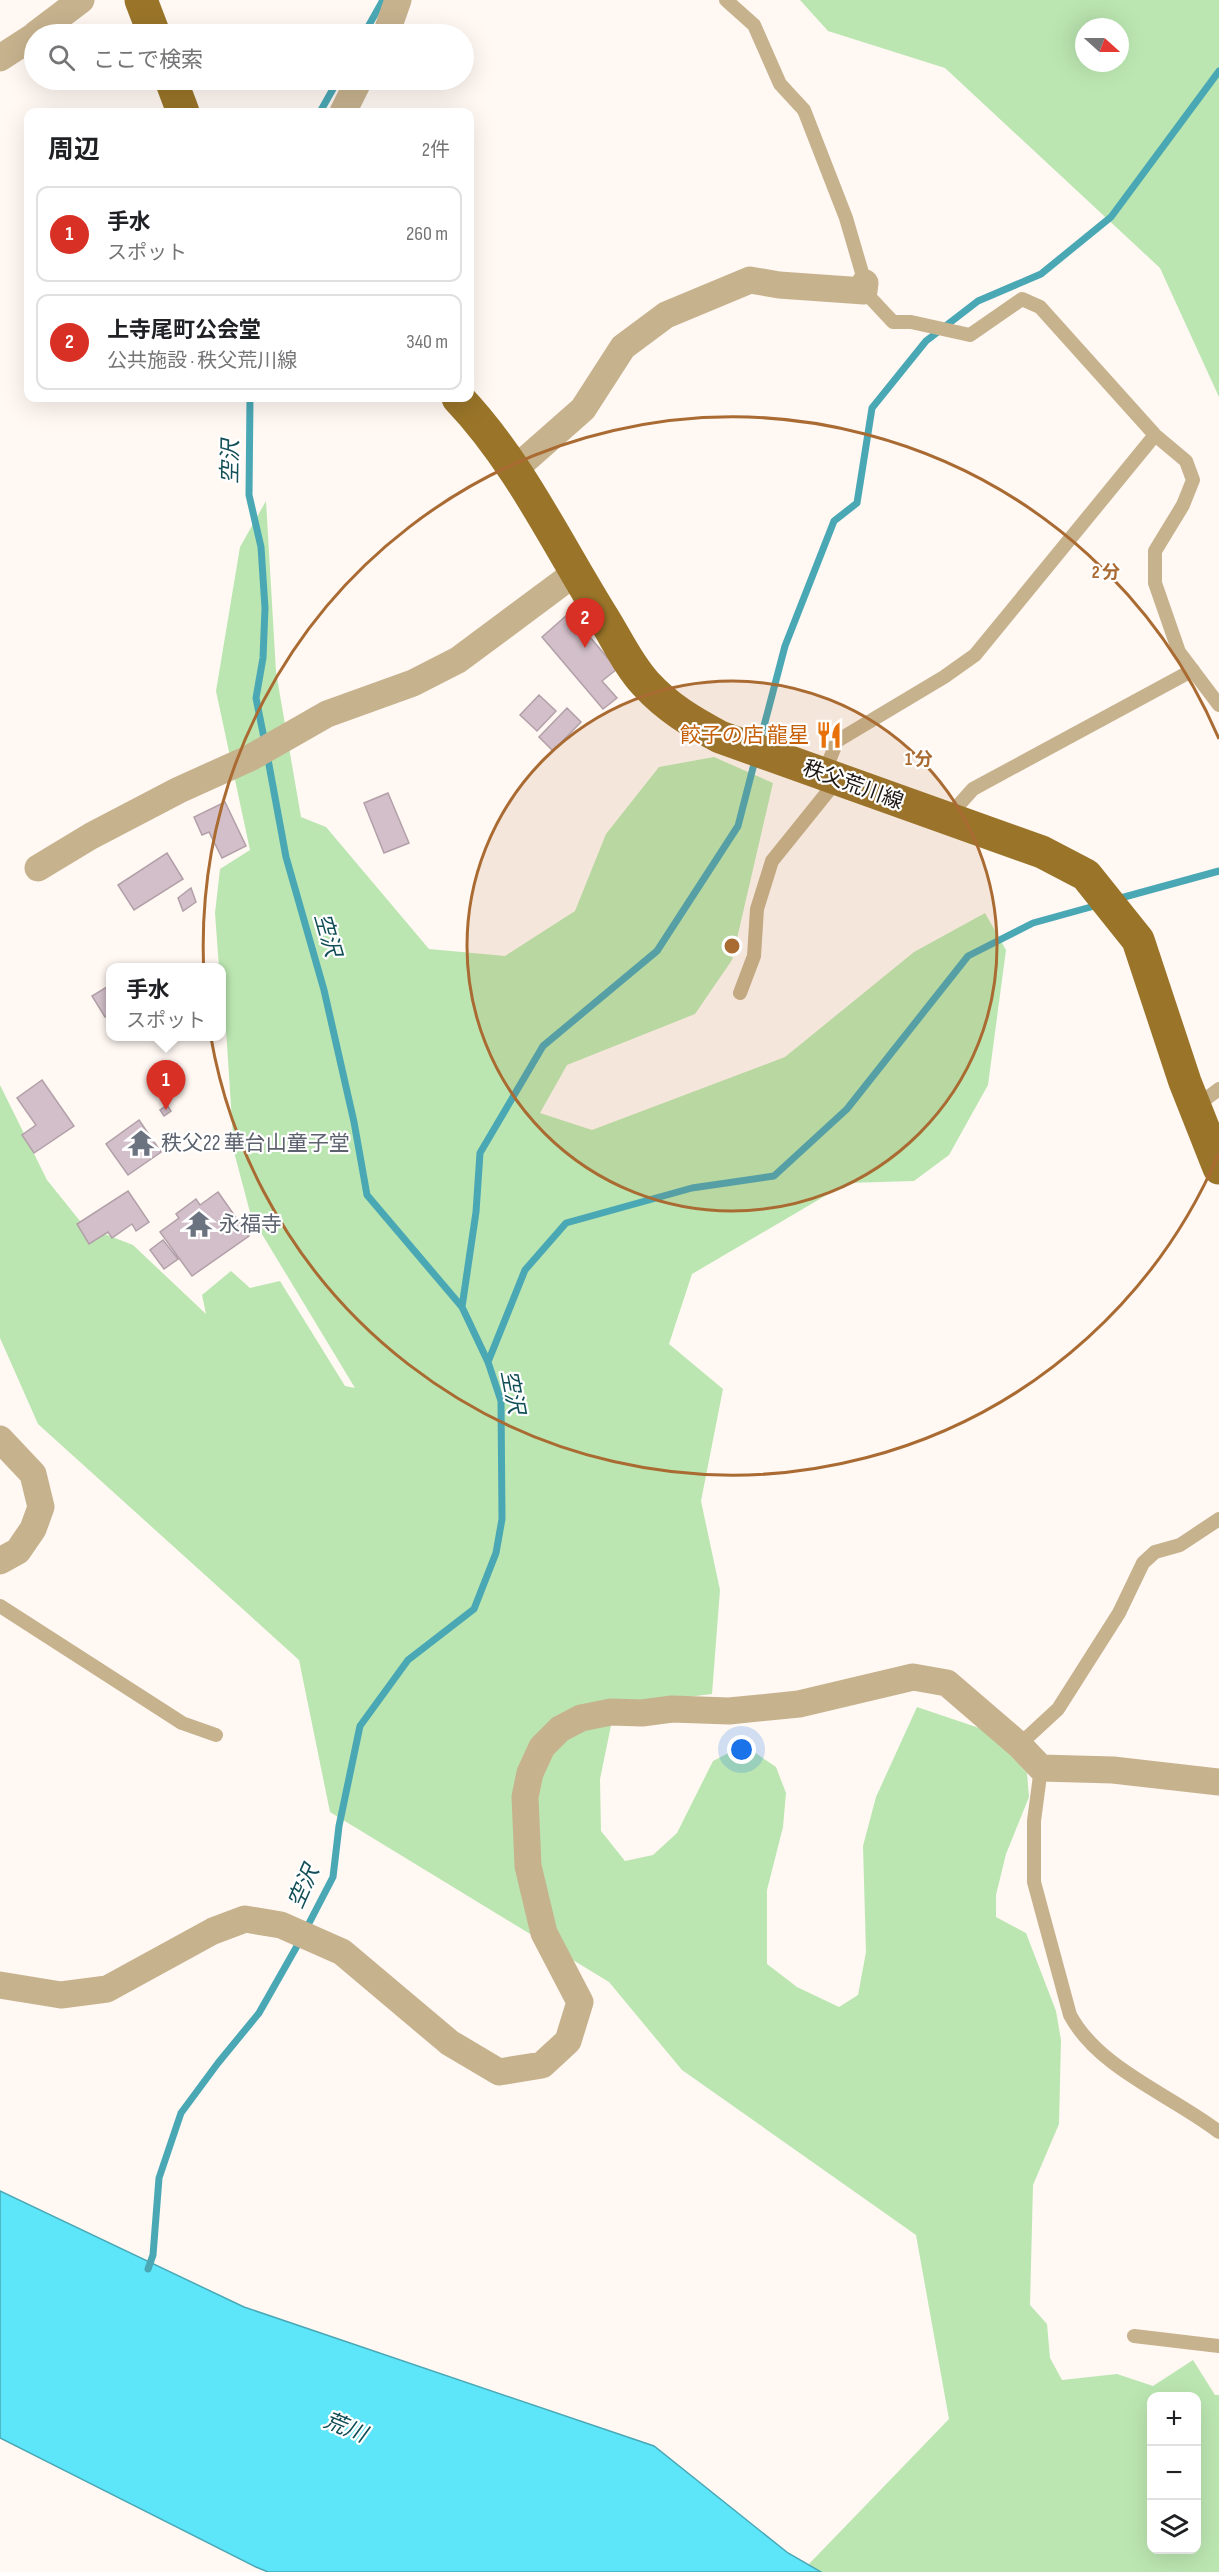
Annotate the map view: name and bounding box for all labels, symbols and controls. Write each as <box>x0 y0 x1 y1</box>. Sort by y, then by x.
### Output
north arrow <box>1075 18 1129 72</box>
search box <box>24 24 474 90</box>
icon: search <box>45 41 78 74</box>
text: ここで検索 <box>93 47 203 74</box>
text: 周辺 <box>48 135 100 166</box>
text: 2件 <box>422 138 450 162</box>
text: 手水 <box>107 209 151 236</box>
text: 1 <box>66 222 73 246</box>
text: 260 m <box>406 222 448 246</box>
text: スポット <box>107 241 187 265</box>
text: 上寺尾町公会堂 <box>107 317 261 344</box>
text: 2 <box>65 330 74 354</box>
text: 340 m <box>406 330 448 354</box>
text: 公共施設 · 秩父荒川線 <box>107 349 297 373</box>
water label: 空沢 <box>217 437 245 484</box>
text: 2 分 <box>1092 562 1120 583</box>
pin: 2 <box>566 598 604 648</box>
restaurant icon: 餃子の店 龍星 <box>814 720 844 750</box>
place label: 餃子の店 龍星 <box>680 723 809 748</box>
text: 1 分 <box>905 749 933 770</box>
street label: 秩父荒川線 <box>799 755 907 815</box>
water label: 空沢 <box>308 910 347 963</box>
centre of rings <box>722 936 742 956</box>
popup <box>106 963 226 1041</box>
text: 手水 <box>126 977 170 1004</box>
text: スポット <box>126 1009 206 1033</box>
pin: 1 <box>146 1060 186 1110</box>
temple icon: 秩父22 華台山童子堂 <box>126 1128 156 1158</box>
place label: 秩父22 華台山童子堂 <box>161 1131 350 1156</box>
temple icon: 永福寺 <box>184 1209 214 1239</box>
place label: 永福寺 <box>219 1212 282 1237</box>
water label: 空沢 <box>495 1368 530 1419</box>
your location <box>727 1735 756 1764</box>
water label: 空沢 <box>283 1859 326 1913</box>
map controls <box>1147 2392 1201 2554</box>
button: + <box>1147 2392 1201 2446</box>
water label: 荒川 <box>320 2407 372 2450</box>
button: − <box>1147 2446 1201 2500</box>
button: layers <box>1147 2500 1201 2554</box>

